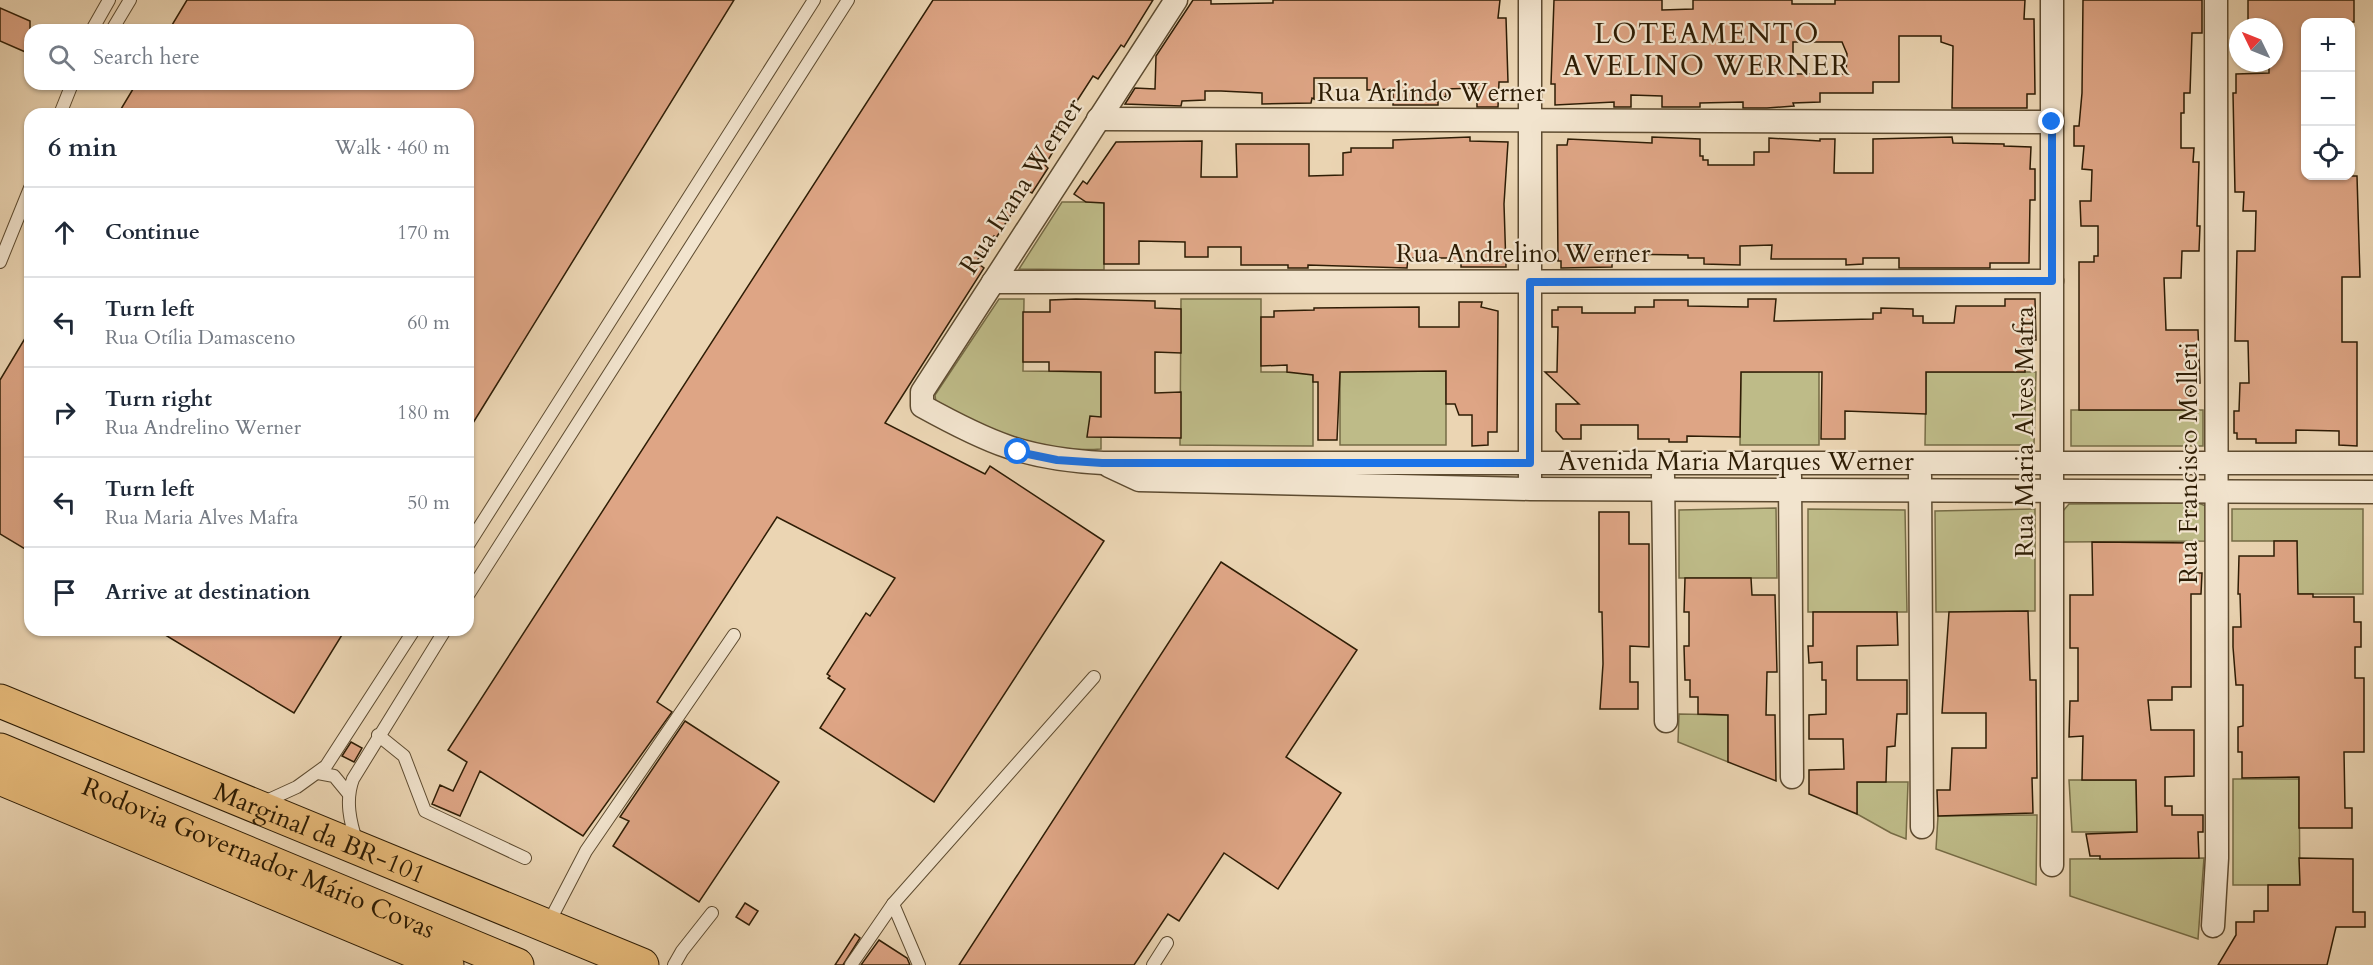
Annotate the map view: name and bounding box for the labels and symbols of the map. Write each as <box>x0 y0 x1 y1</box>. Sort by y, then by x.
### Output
district label: LOTEAMENTO AVELINO WERNER <box>1562 15 1852 85</box>
north arrow <box>2229 18 2283 72</box>
street label: Rua Arlindo Werner <box>1317 75 1546 110</box>
street label: Rua Ivana Werner <box>951 91 1091 281</box>
route end <box>2038 108 2064 134</box>
street label: Rua Andrelino Werner <box>1396 236 1651 271</box>
street label: Rua Maria Alves Mafra <box>2007 306 2042 558</box>
street label: Rua Francisco Molleri <box>2171 342 2206 584</box>
route start <box>1004 438 1030 464</box>
street label: Avenida Maria Marques Werner <box>1558 444 1914 479</box>
street label: Rodovia Governador Mário Covas <box>77 769 440 946</box>
street label: Marginal da BR-101 <box>209 773 431 892</box>

